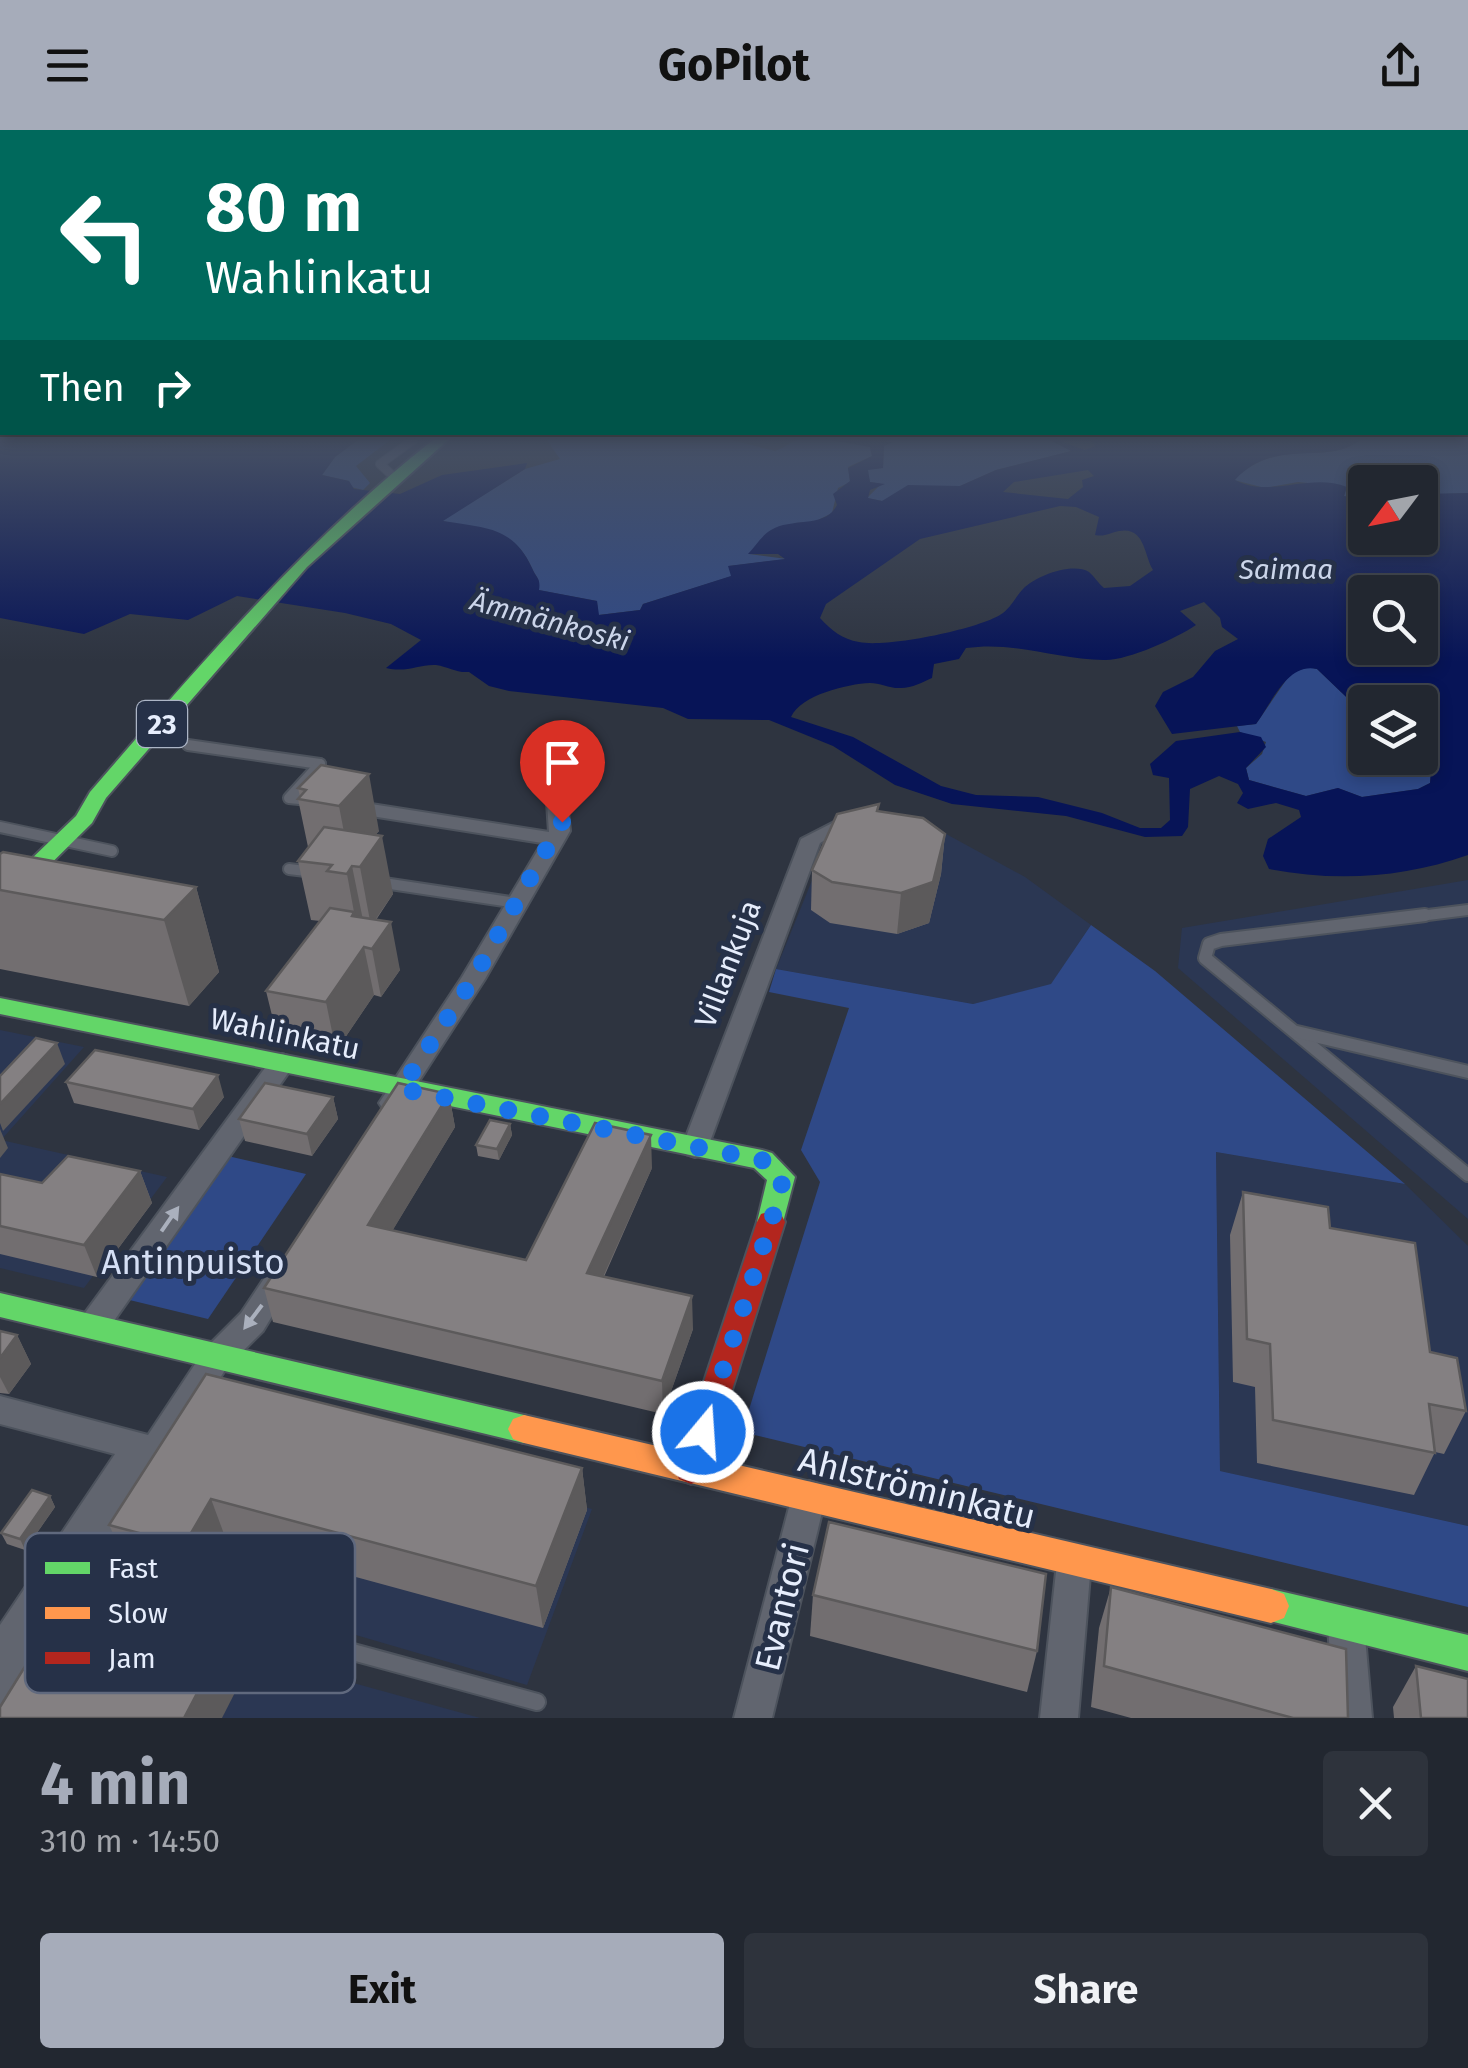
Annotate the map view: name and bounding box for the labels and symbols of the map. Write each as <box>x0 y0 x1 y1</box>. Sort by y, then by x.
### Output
north arrow <box>1348 465 1438 555</box>
water label: Saimaa <box>1238 553 1333 586</box>
water label: Ämmänkoski <box>466 584 633 658</box>
road number: 23 <box>137 701 187 747</box>
pin <box>520 720 605 823</box>
street label: Villankuja <box>687 895 769 1033</box>
street label: Wahlinkatu <box>207 1001 363 1067</box>
one-way arrow <box>160 1206 179 1232</box>
park label: Antinpuisto <box>101 1241 285 1283</box>
one-way arrow <box>243 1304 264 1330</box>
position arrow <box>651 1380 755 1484</box>
street label: Ahlströminkatu <box>794 1438 1040 1538</box>
legend <box>25 1533 355 1693</box>
street label: Evantori <box>746 1539 818 1675</box>
text: Fast <box>108 1552 159 1585</box>
text: Slow <box>108 1597 168 1630</box>
text: Jam <box>108 1642 156 1675</box>

